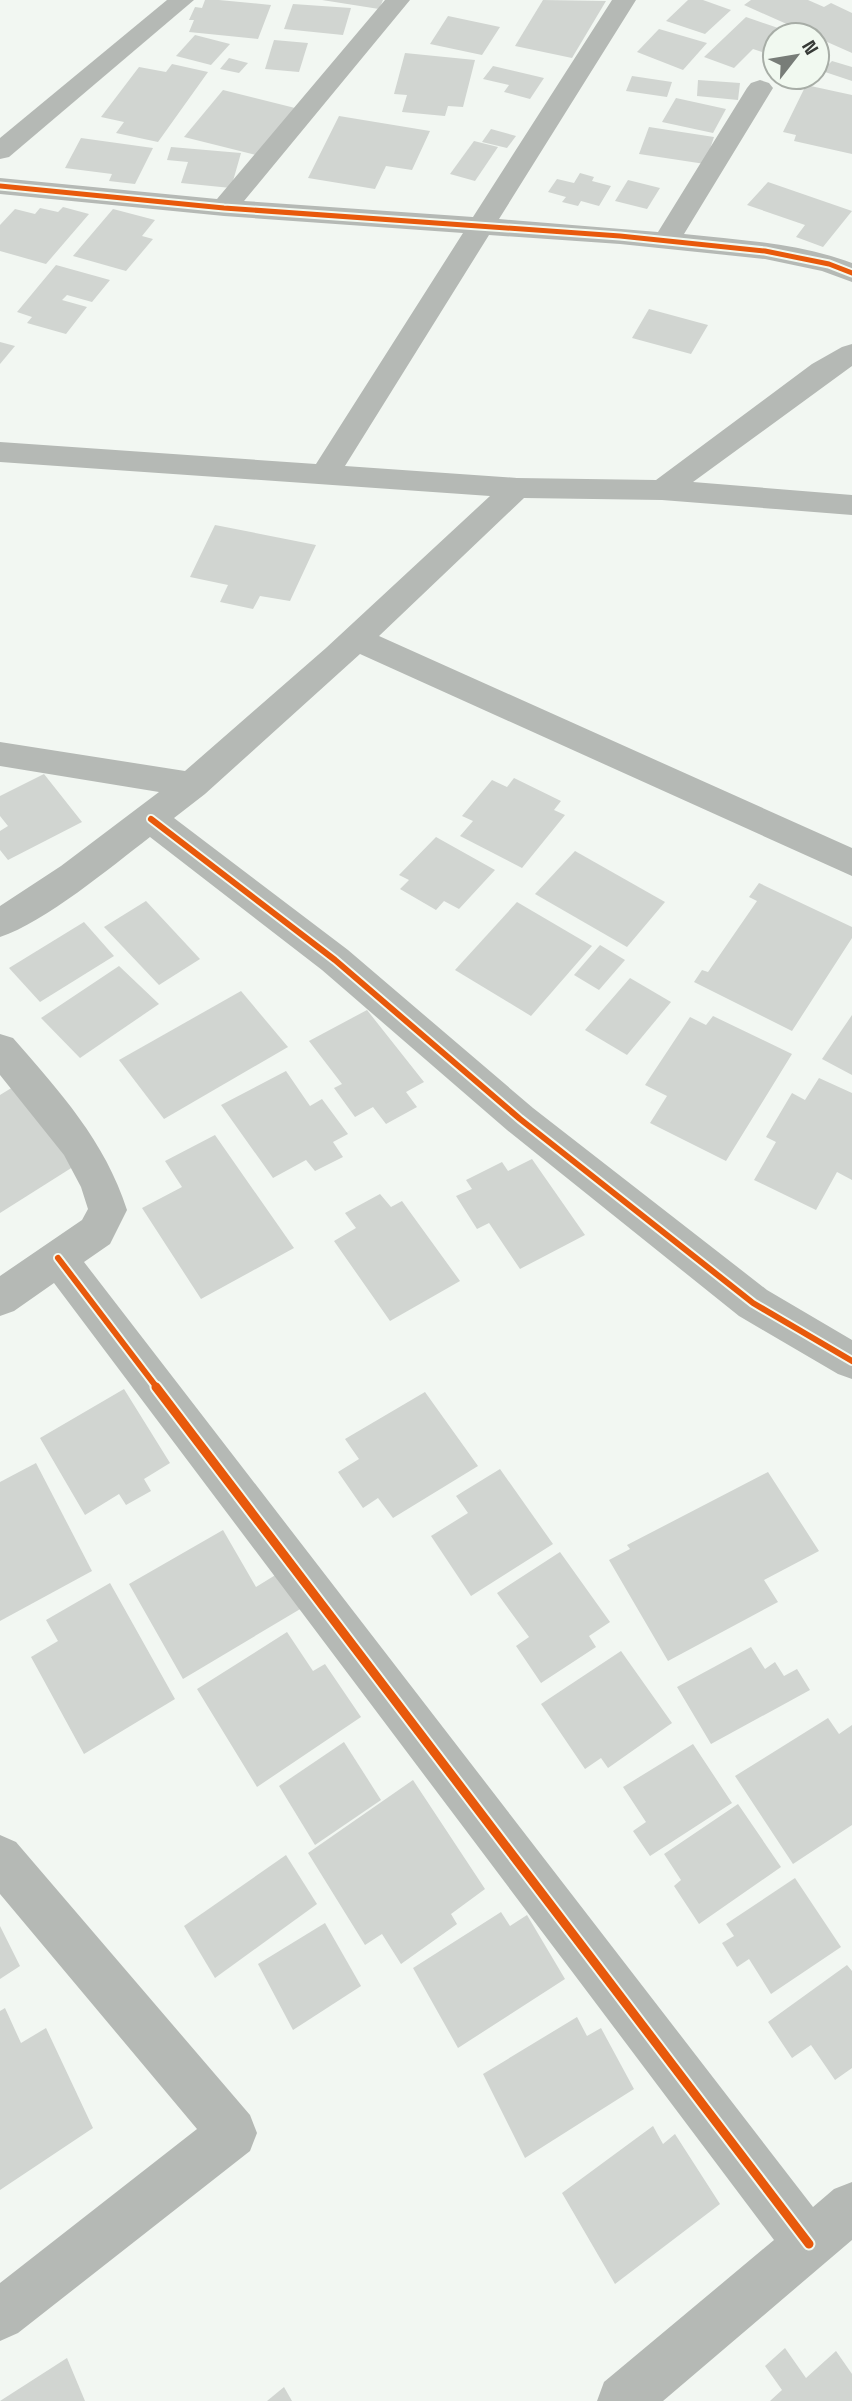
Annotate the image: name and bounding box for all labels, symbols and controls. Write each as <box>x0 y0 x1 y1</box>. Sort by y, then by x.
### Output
north arrow <box>761 21 831 91</box>
text: N <box>796 36 824 59</box>

